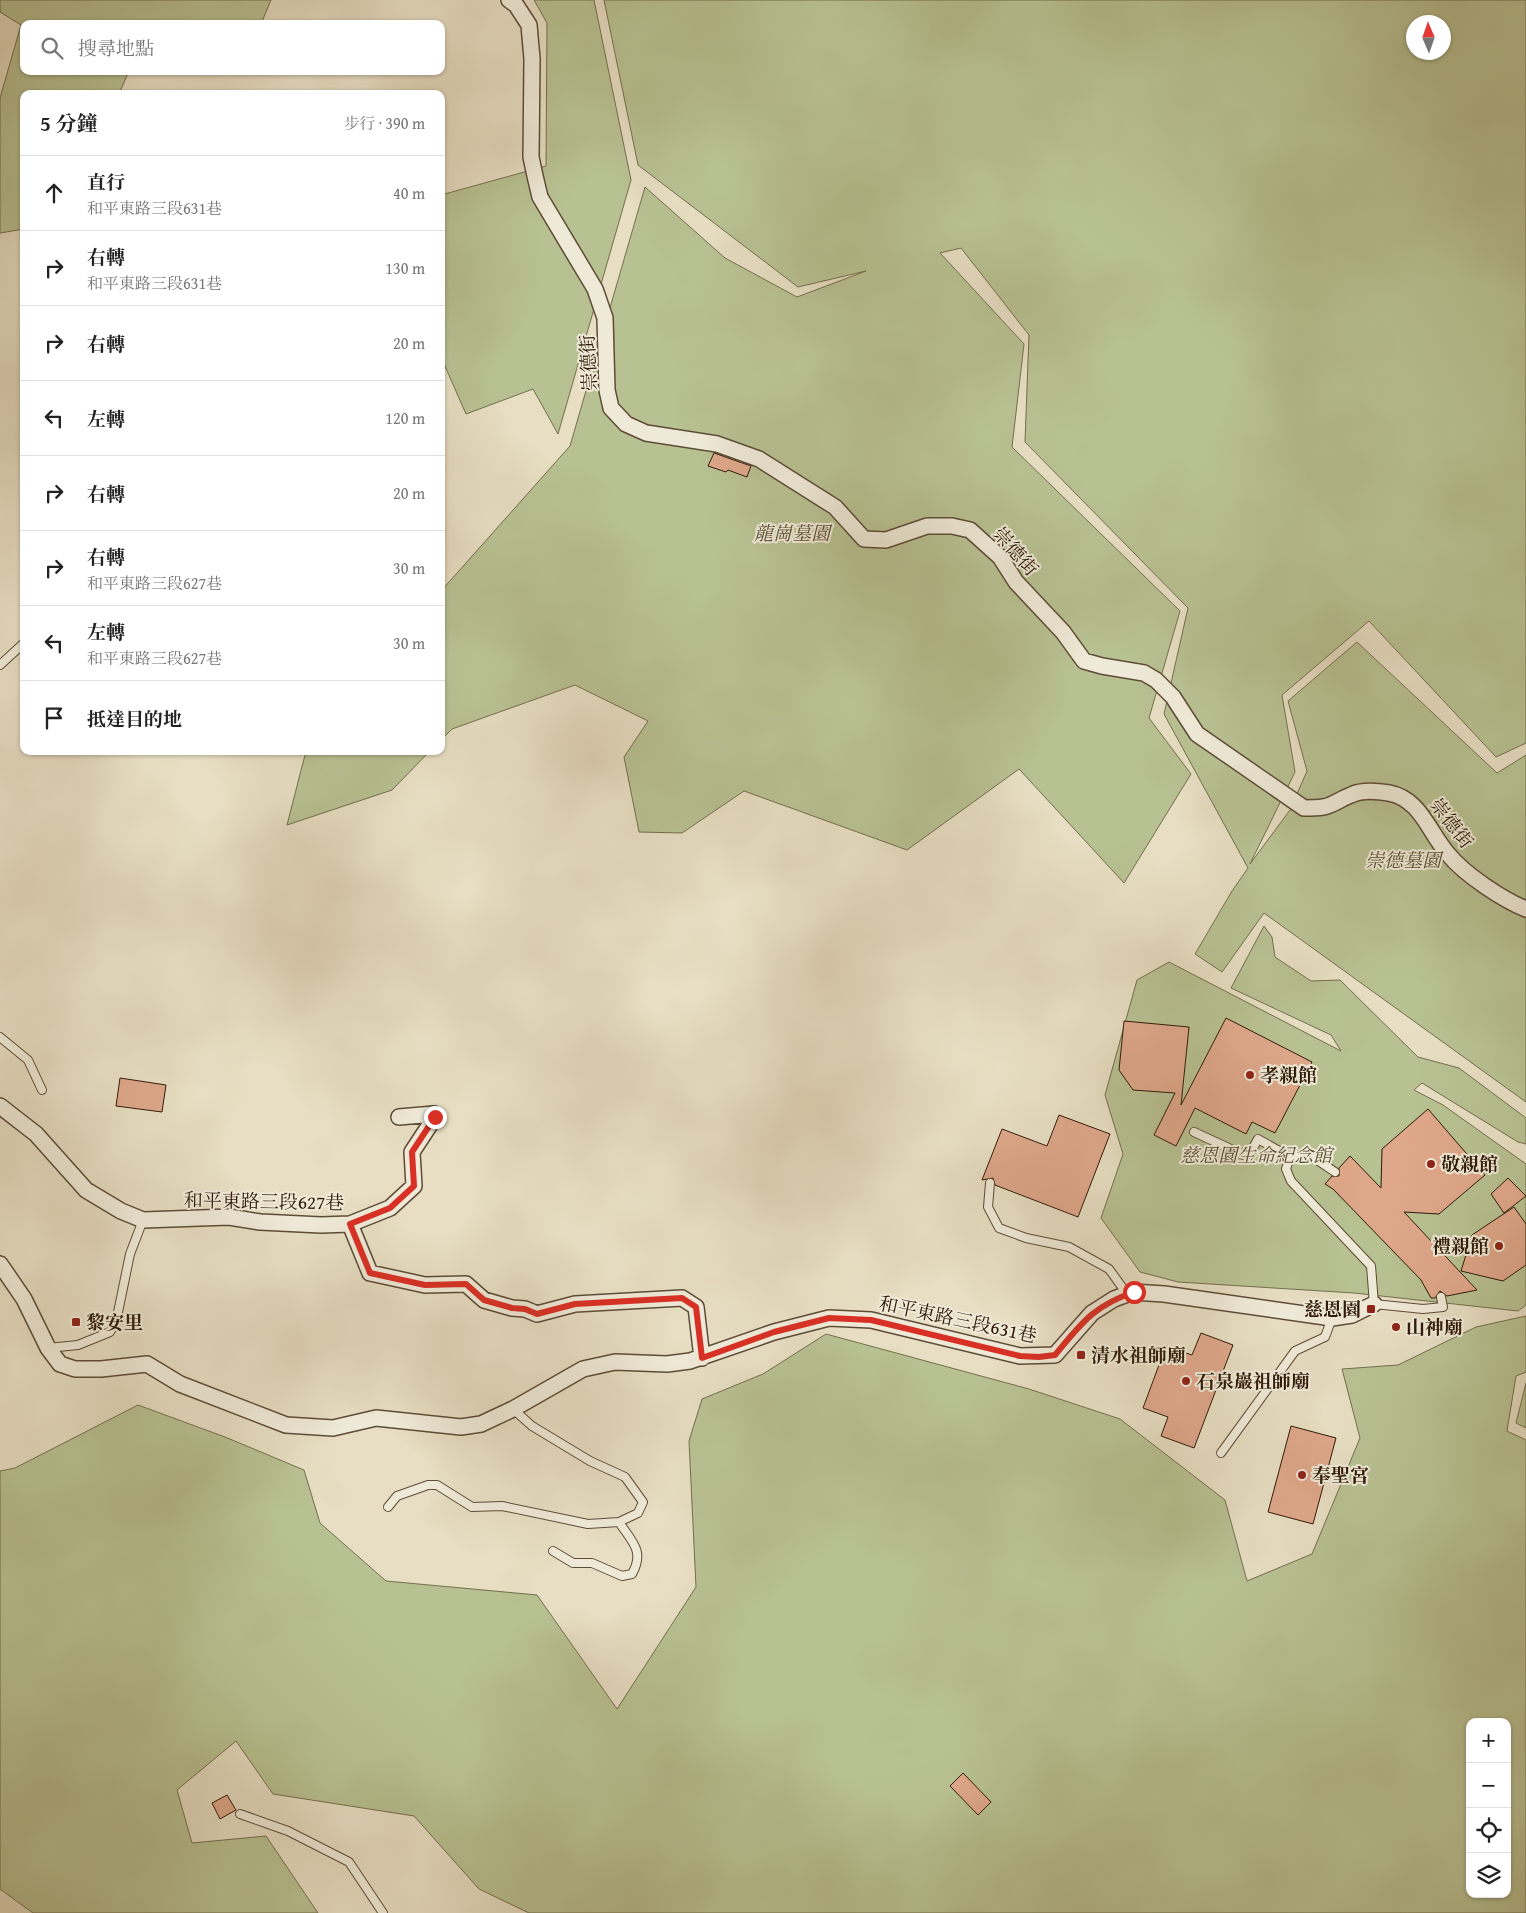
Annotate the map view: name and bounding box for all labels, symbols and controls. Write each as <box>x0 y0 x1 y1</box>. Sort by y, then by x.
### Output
north arrow <box>1406 15 1451 60</box>
search box <box>20 20 445 75</box>
icon: search <box>38 34 66 62</box>
text: 搜尋地點 <box>78 34 154 62</box>
text: 5 分鐘 <box>40 108 98 139</box>
text: 步行 · 390 m <box>344 111 425 135</box>
text: 直行 <box>87 168 125 196</box>
icon: ahead <box>40 179 68 207</box>
text: 40 m <box>393 181 425 205</box>
text: 和平東路三段631巷 <box>87 196 222 220</box>
text: 右轉 <box>87 243 125 271</box>
icon: right <box>40 254 68 282</box>
text: 130 m <box>385 256 425 280</box>
text: 和平東路三段631巷 <box>87 271 222 295</box>
icon: right <box>40 329 68 357</box>
text: 右轉 <box>87 330 125 358</box>
text: 20 m <box>393 331 425 355</box>
street label: 崇德街 <box>573 334 603 392</box>
icon: left <box>40 404 68 432</box>
text: 左轉 <box>87 405 125 433</box>
text: 120 m <box>385 406 425 430</box>
icon: right <box>40 479 68 507</box>
text: 右轉 <box>87 480 125 508</box>
text: 20 m <box>393 481 425 505</box>
park label: 龍崗墓園 <box>754 519 833 547</box>
street label: 崇德街 <box>987 520 1045 582</box>
text: 右轉 <box>87 543 125 571</box>
icon: right <box>40 554 68 582</box>
text: 30 m <box>393 556 425 580</box>
text: 和平東路三段627巷 <box>87 571 222 595</box>
text: 左轉 <box>87 618 125 646</box>
icon: left <box>40 629 68 657</box>
text: 30 m <box>393 631 425 655</box>
text: 和平東路三段627巷 <box>87 646 222 670</box>
icon: arrive <box>40 704 68 732</box>
text: 抵達目的地 <box>87 705 182 733</box>
street label: 崇德街 <box>1423 792 1481 854</box>
park label: 崇德墓園 <box>1365 846 1444 874</box>
place label: 孝親館 <box>1260 1061 1317 1089</box>
marker: 孝親館 <box>1244 1069 1256 1081</box>
route end <box>424 1106 447 1129</box>
park label: 慈恩園生命紀念館 <box>1180 1141 1335 1169</box>
place label: 敬親館 <box>1441 1150 1498 1178</box>
marker: 敬親館 <box>1425 1158 1437 1170</box>
street label: 和平東路三段627巷 <box>184 1186 344 1216</box>
place label: 禮親館 <box>1432 1232 1489 1260</box>
marker: 禮親館 <box>1493 1240 1505 1252</box>
route start <box>1123 1281 1146 1304</box>
street label: 和平東路三段631巷 <box>877 1289 1039 1349</box>
place label: 慈恩園 <box>1304 1295 1361 1323</box>
marker: 慈恩園 <box>1365 1303 1377 1315</box>
place label: 黎安里 <box>86 1308 143 1336</box>
place label: 山神廟 <box>1406 1313 1463 1341</box>
marker: 黎安里 <box>70 1316 82 1328</box>
marker: 山神廟 <box>1390 1321 1402 1333</box>
place label: 清水祖師廟 <box>1091 1341 1186 1369</box>
marker: 清水祖師廟 <box>1075 1349 1087 1361</box>
place label: 石泉巖祖師廟 <box>1196 1367 1310 1395</box>
marker: 石泉巖祖師廟 <box>1180 1375 1192 1387</box>
place label: 奉聖宮 <box>1312 1461 1369 1489</box>
marker: 奉聖宮 <box>1296 1469 1308 1481</box>
map controls <box>1466 1718 1511 1898</box>
button: + <box>1466 1718 1511 1763</box>
button: − <box>1466 1763 1511 1808</box>
button: locate <box>1466 1808 1511 1853</box>
button: layers <box>1466 1853 1511 1898</box>

